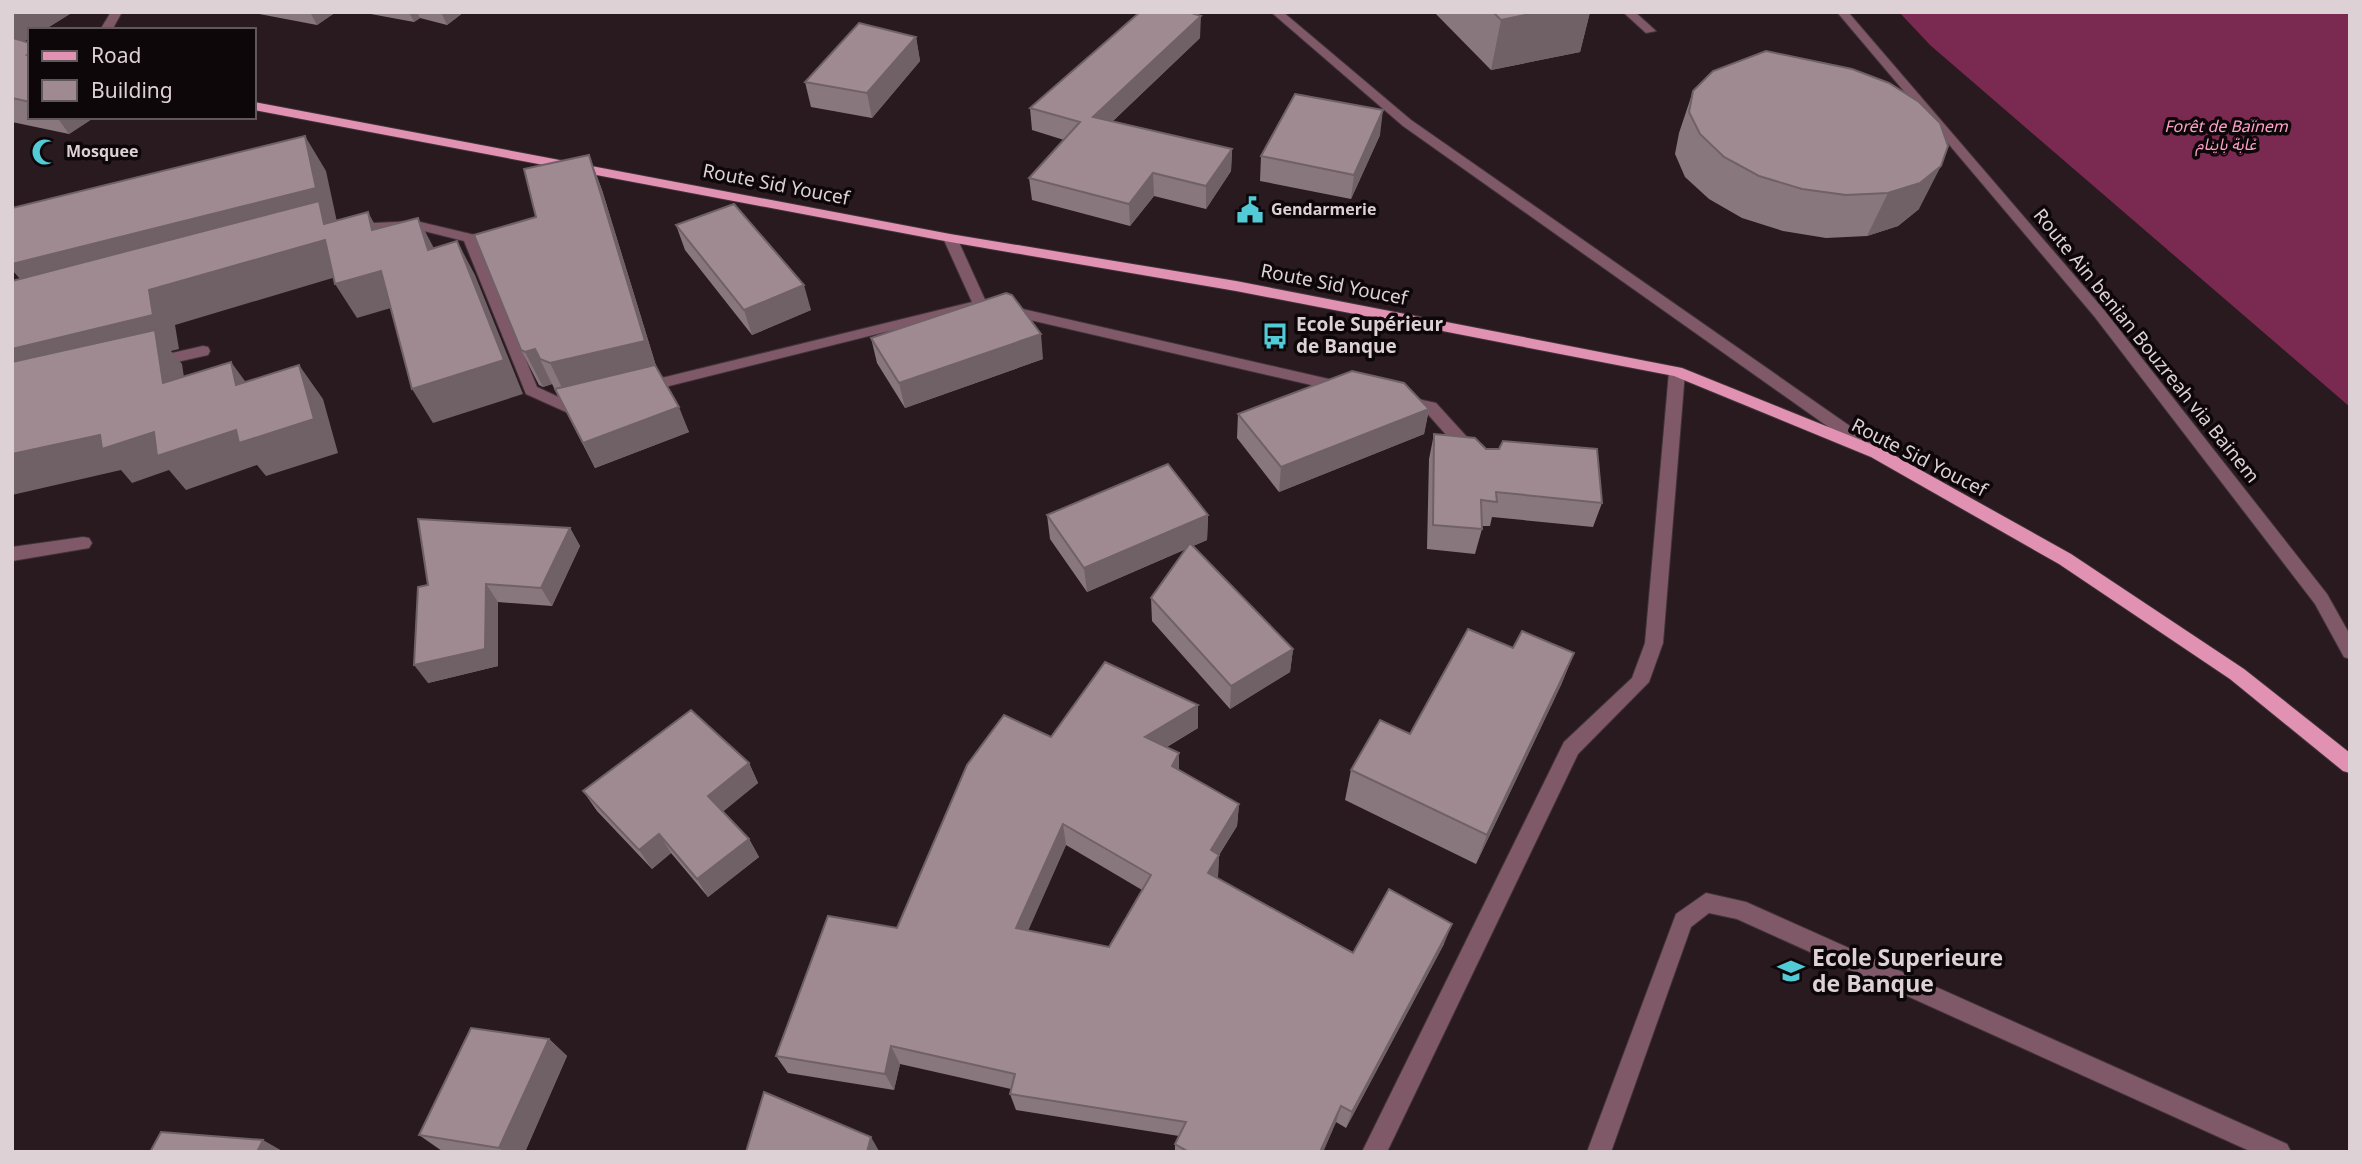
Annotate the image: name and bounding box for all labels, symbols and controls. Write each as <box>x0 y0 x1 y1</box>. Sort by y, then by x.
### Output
legend <box>28 28 256 119</box>
text: Road <box>91 34 141 78</box>
text: Building <box>91 69 173 113</box>
park label: Forêt de Baïnem غابة باينام <box>2164 110 2289 162</box>
place label: Mosquee <box>66 135 139 169</box>
mosque icon: Mosquee <box>30 137 60 167</box>
street label: Route Sid Youcef <box>699 151 854 219</box>
place label: Gendarmerie <box>1271 193 1376 227</box>
public building icon: Gendarmerie <box>1235 195 1265 225</box>
street label: Route Ain benian Bouzreah via Bainem <box>2022 199 2270 493</box>
street label: Route Sid Youcef <box>1257 251 1412 319</box>
place label: Ecole Supérieur de Banque <box>1296 305 1443 367</box>
bus stop icon: Ecole Supérieur de Banque <box>1260 321 1290 351</box>
street label: Route Sid Youcef <box>1844 406 1996 510</box>
place label: Ecole Superieure de Banque <box>1812 934 2003 1009</box>
school or university icon: Ecole Superieure de Banque <box>1776 956 1806 986</box>

